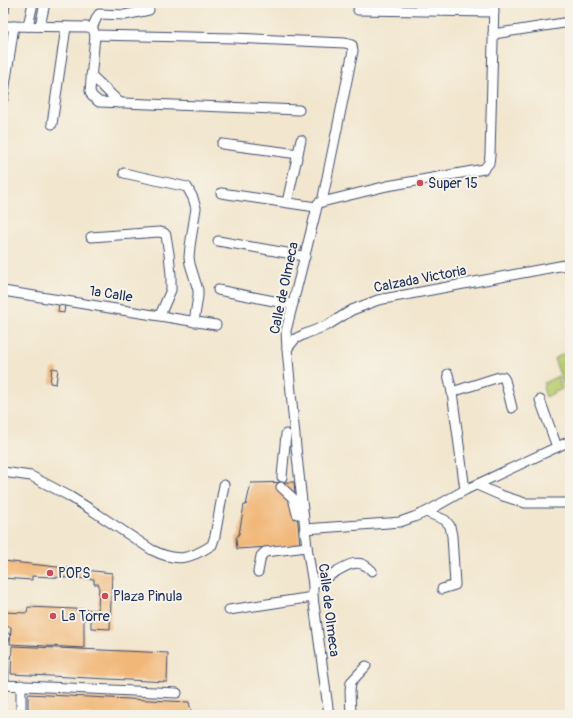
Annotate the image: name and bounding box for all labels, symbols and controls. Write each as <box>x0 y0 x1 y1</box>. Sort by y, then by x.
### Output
place label: Super 15 <box>428 175 478 192</box>
marker: Super 15 <box>415 178 425 188</box>
street label: Calle de Olmeca <box>266 240 302 336</box>
street label: Calzada Victoria <box>372 262 468 296</box>
street label: 1a Calle <box>88 282 134 306</box>
street label: Calle de Olmeca <box>315 562 343 658</box>
place label: POPS <box>58 565 91 582</box>
marker: POPS <box>45 568 55 578</box>
place label: Plaza Pinula <box>113 588 182 605</box>
marker: Plaza Pinula <box>100 591 110 601</box>
place label: La Torre <box>61 608 110 625</box>
marker: La Torre <box>48 611 58 621</box>

